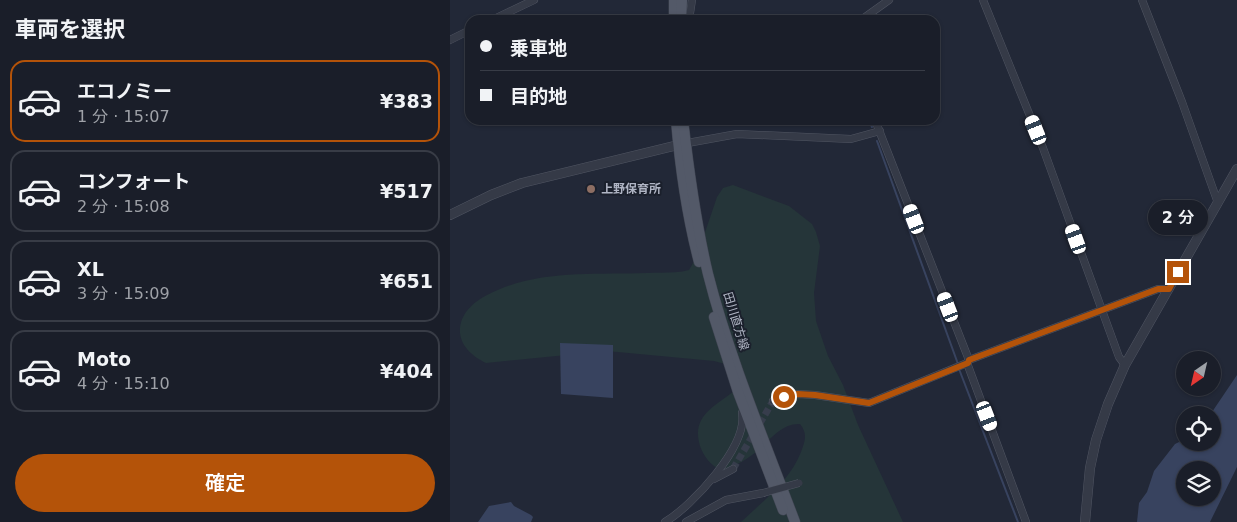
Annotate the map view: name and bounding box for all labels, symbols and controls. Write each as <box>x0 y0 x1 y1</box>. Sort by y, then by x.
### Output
text: 車両を選択 <box>15 17 125 42</box>
text: 乗車地 <box>510 37 567 59</box>
icon: car <box>17 79 62 124</box>
text: エコノミー <box>77 80 172 102</box>
text: 目的地 <box>510 85 567 107</box>
text: ¥383 <box>380 90 433 112</box>
text: 1 分 · 15:07 <box>77 107 170 126</box>
car <box>1023 113 1048 147</box>
icon: car <box>17 169 62 214</box>
text: コンフォート <box>77 170 190 192</box>
text: ¥517 <box>380 180 433 202</box>
place label: 上野保育所 <box>601 182 661 196</box>
marker: 上野保育所 <box>585 183 597 195</box>
text: 2 分 · 15:08 <box>77 197 170 216</box>
callout: 2 分 <box>1148 200 1208 234</box>
car <box>901 202 926 236</box>
text: 2 分 <box>1162 208 1194 227</box>
car <box>1063 222 1088 256</box>
text: XL <box>77 258 104 280</box>
icon: car <box>17 259 62 304</box>
route end <box>1167 261 1189 283</box>
text: ¥651 <box>380 270 433 292</box>
text: 3 分 · 15:09 <box>77 284 170 303</box>
street label: 田川直方線 <box>721 290 751 352</box>
car <box>935 290 960 324</box>
text: Moto <box>77 348 131 370</box>
icon: car <box>17 349 62 394</box>
north arrow <box>1176 351 1221 396</box>
map controls <box>1176 351 1221 506</box>
text: ¥404 <box>380 360 433 382</box>
text: 4 分 · 15:10 <box>77 374 170 393</box>
route start <box>773 386 795 408</box>
car <box>974 399 999 433</box>
button: locate <box>1176 406 1221 451</box>
button: 確定 <box>15 454 435 512</box>
button: layers <box>1176 461 1221 506</box>

